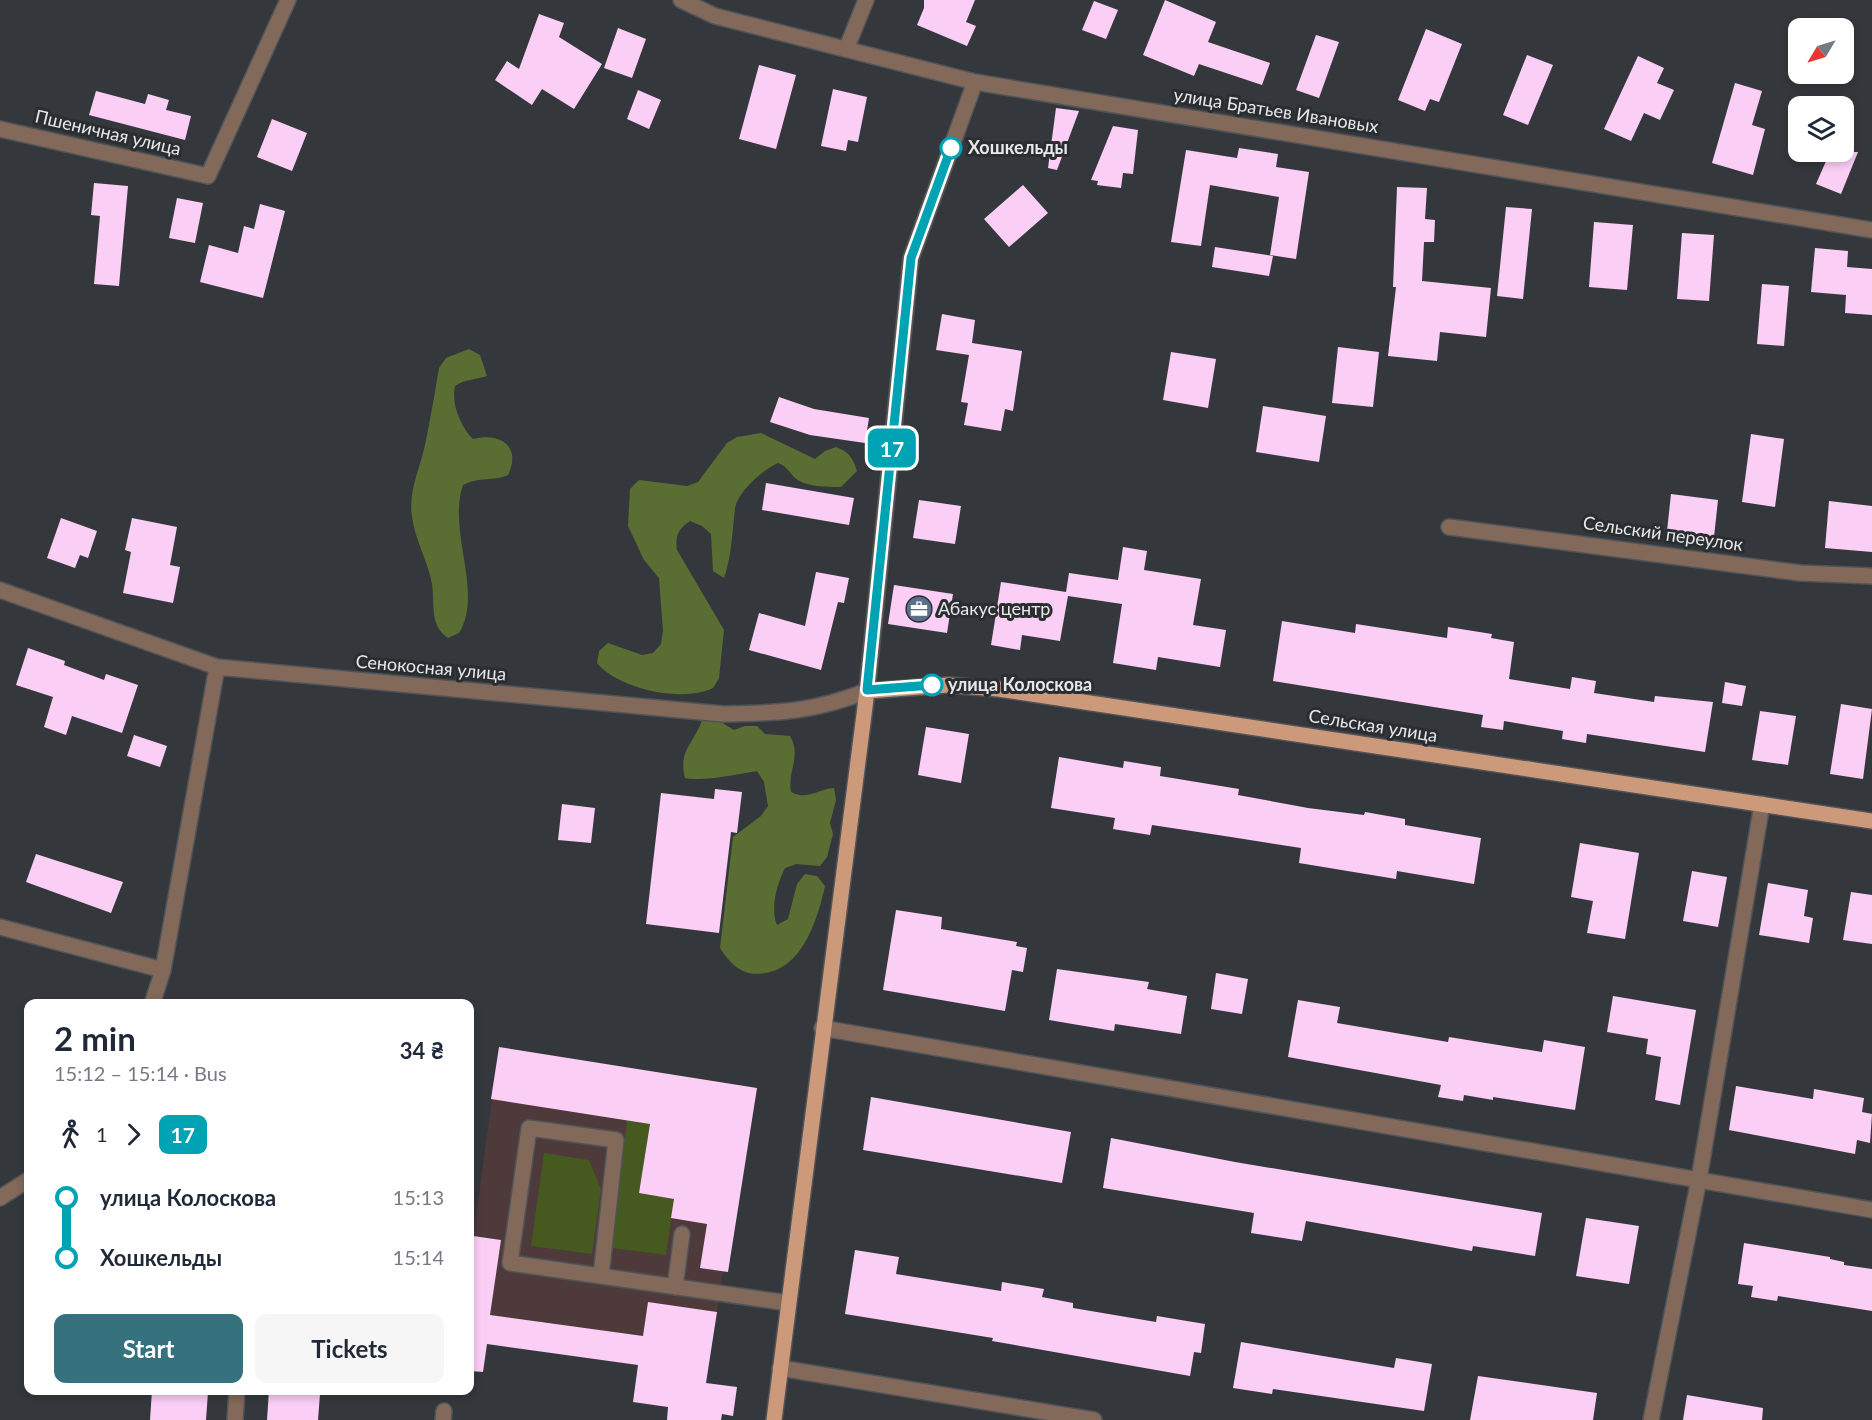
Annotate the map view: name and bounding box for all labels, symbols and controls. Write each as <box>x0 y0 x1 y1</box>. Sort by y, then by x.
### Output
north arrow <box>1788 18 1854 84</box>
map controls <box>1788 18 1854 162</box>
street label: улица Братьев Ивановых <box>1172 83 1380 137</box>
button: layers <box>1788 96 1854 162</box>
street label: Пшеничная улица <box>33 105 183 159</box>
place label: Хошкельды <box>968 136 1068 158</box>
marker: Хошкельды <box>940 137 962 159</box>
line badge: 17 <box>865 428 919 468</box>
text: 17 <box>880 436 904 461</box>
street label: Сельский переулок <box>1582 511 1745 555</box>
office icon: Абакус центр <box>904 594 934 624</box>
place label: Абакус центр <box>938 597 1050 619</box>
street label: Сенокосная улица <box>355 649 507 685</box>
place label: улица Колоскова <box>948 673 1092 695</box>
marker: улица Колоскова <box>921 674 943 696</box>
street label: Сельская улица <box>1307 704 1439 746</box>
text: 2 min <box>54 1018 136 1058</box>
text: 34 ₴ <box>400 1037 444 1064</box>
text: 15:12 – 15:14 · Bus <box>54 1061 227 1085</box>
icon: walk <box>54 1118 87 1151</box>
icon: forward <box>117 1118 150 1151</box>
text: 1 <box>96 1122 108 1146</box>
text: 17 <box>171 1122 195 1147</box>
text: улица Колоскова <box>100 1184 276 1211</box>
text: 15:13 <box>393 1185 444 1209</box>
text: Хошкельды <box>100 1244 222 1271</box>
text: 15:14 <box>393 1245 444 1269</box>
button: Start <box>54 1314 243 1383</box>
button: Tickets <box>255 1314 444 1383</box>

